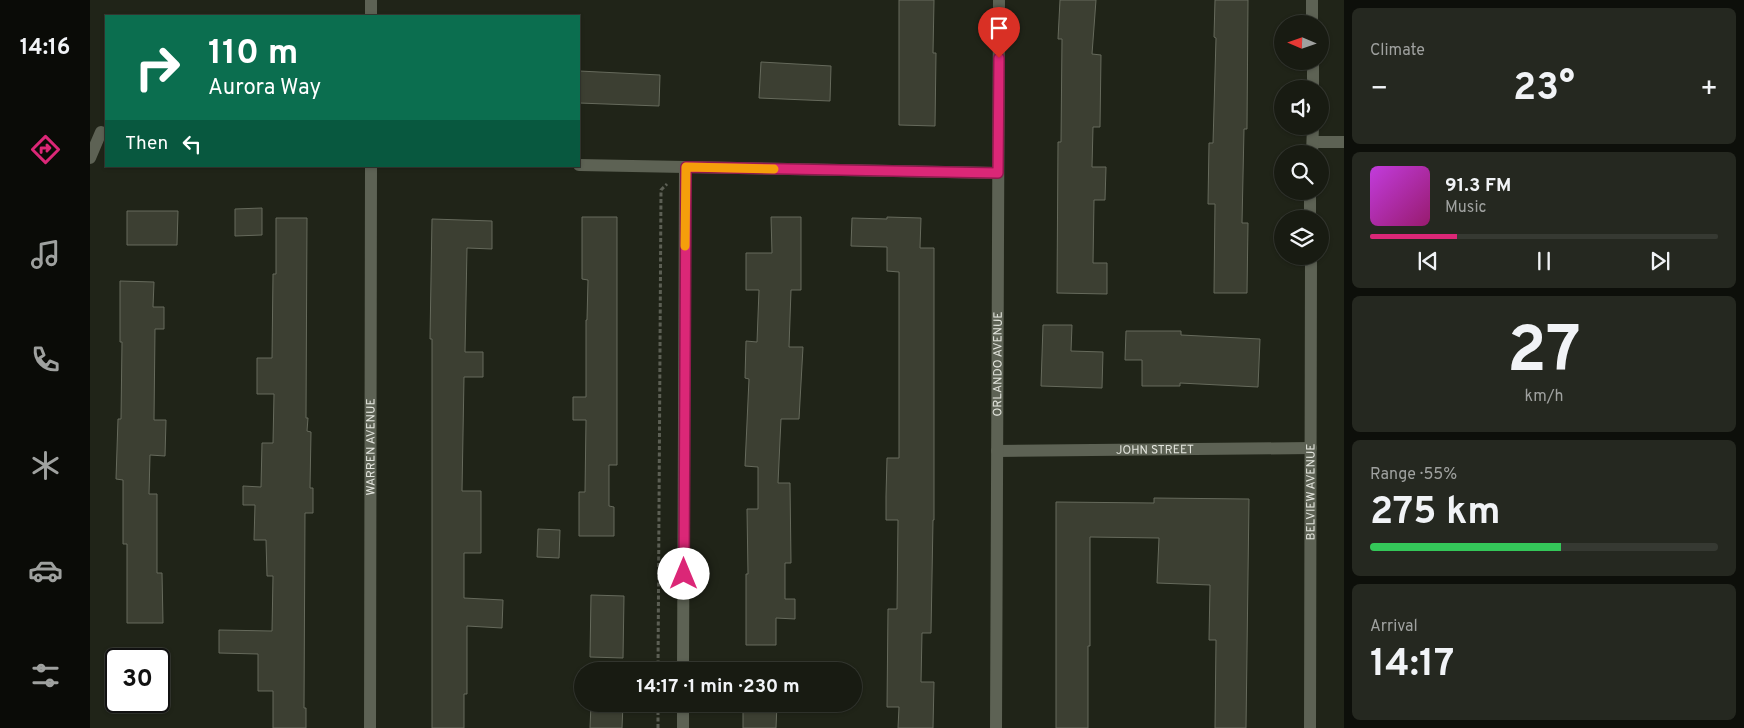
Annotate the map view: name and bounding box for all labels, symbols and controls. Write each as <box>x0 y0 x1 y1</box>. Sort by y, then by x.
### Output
pin <box>978 7 1020 58</box>
icon: arrive <box>985 14 1013 42</box>
north arrow <box>1274 15 1329 70</box>
map controls <box>1274 15 1329 265</box>
text: 110 m <box>208 32 298 76</box>
text: 14:16 <box>20 35 70 62</box>
icon: right <box>125 35 190 100</box>
text: Climate <box>1370 41 1425 61</box>
text: 23° <box>1513 65 1575 114</box>
text: − <box>1370 72 1388 108</box>
text: + <box>1700 72 1718 108</box>
text: Aurora Way <box>208 75 321 102</box>
button: sound <box>1274 80 1329 135</box>
icon: left <box>178 130 206 158</box>
icon: directions <box>28 132 63 167</box>
text: Then <box>125 132 168 156</box>
button: search <box>1274 145 1329 200</box>
text: 91.3 FM <box>1445 174 1511 198</box>
text: Music <box>1445 198 1486 218</box>
button: layers <box>1274 210 1329 265</box>
icon: music <box>28 237 63 272</box>
icon: previous <box>1414 247 1442 275</box>
icon: pause <box>1530 247 1558 275</box>
icon: next <box>1646 247 1674 275</box>
street label: ORLANDO AVENUE <box>990 311 1007 417</box>
text: 27 <box>1507 313 1581 395</box>
icon: phone <box>28 342 63 377</box>
text: km/h <box>1525 387 1563 407</box>
street label: WARREN AVENUE <box>363 398 380 496</box>
street label: JOHN STREET <box>1116 442 1194 459</box>
street label: BELVIEW AVENUE <box>1303 444 1320 540</box>
icon: climate <box>28 448 63 483</box>
text: Range · 55% <box>1370 465 1457 485</box>
text: 275 km <box>1370 489 1501 538</box>
position arrow <box>657 547 709 599</box>
icon: car <box>28 553 63 588</box>
text: Arrival <box>1370 617 1418 637</box>
text: 14:17 <box>1370 641 1454 690</box>
speed limit sign: 30 <box>105 648 170 713</box>
icon: filters <box>28 658 63 693</box>
text: 14:17 · 1 min · 230 m <box>636 675 800 699</box>

